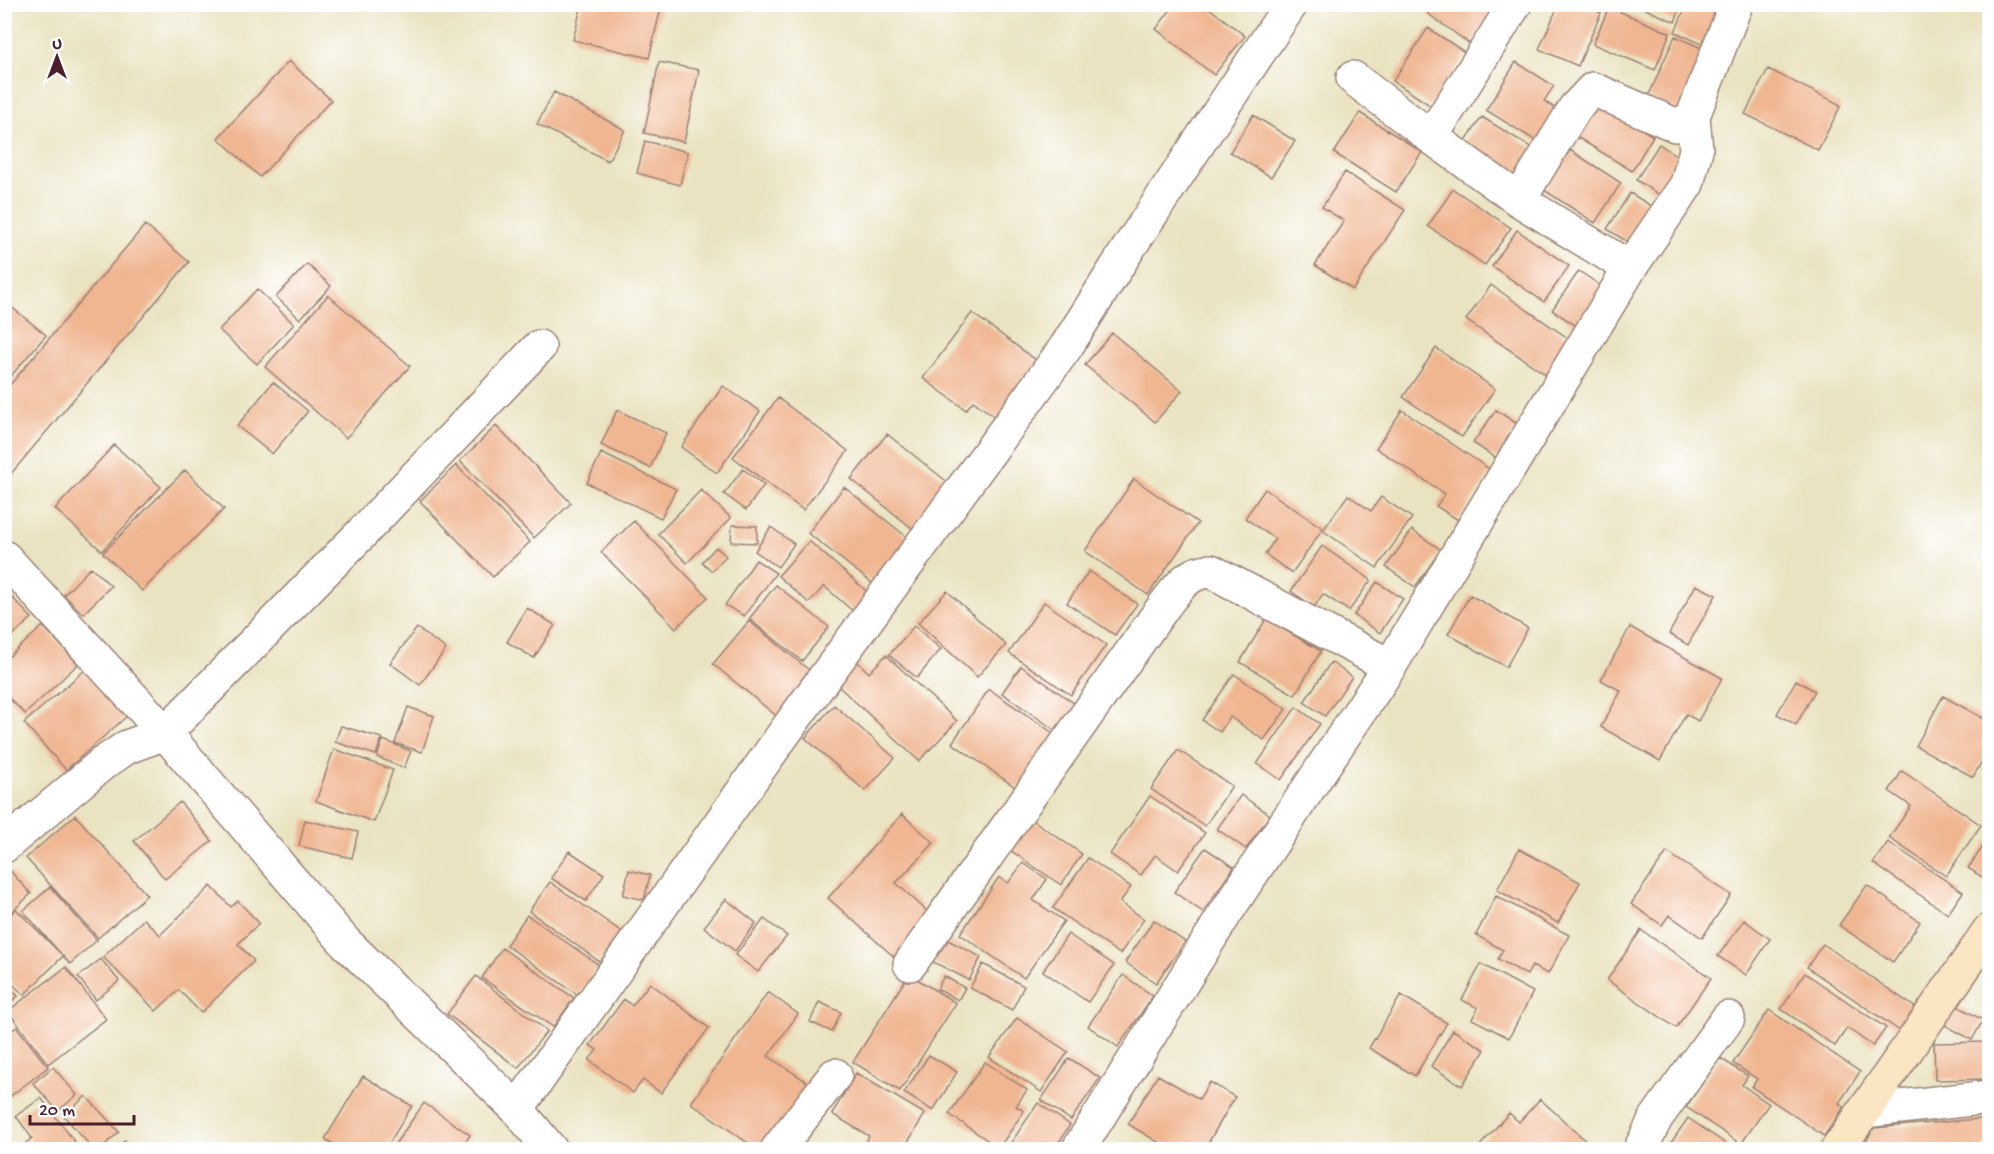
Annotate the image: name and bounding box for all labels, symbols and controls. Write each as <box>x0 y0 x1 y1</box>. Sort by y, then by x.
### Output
north arrow <box>27 27 87 87</box>
text: U <box>52 36 62 55</box>
scale bar <box>30 1088 134 1126</box>
text: 20 m <box>39 1101 75 1122</box>

